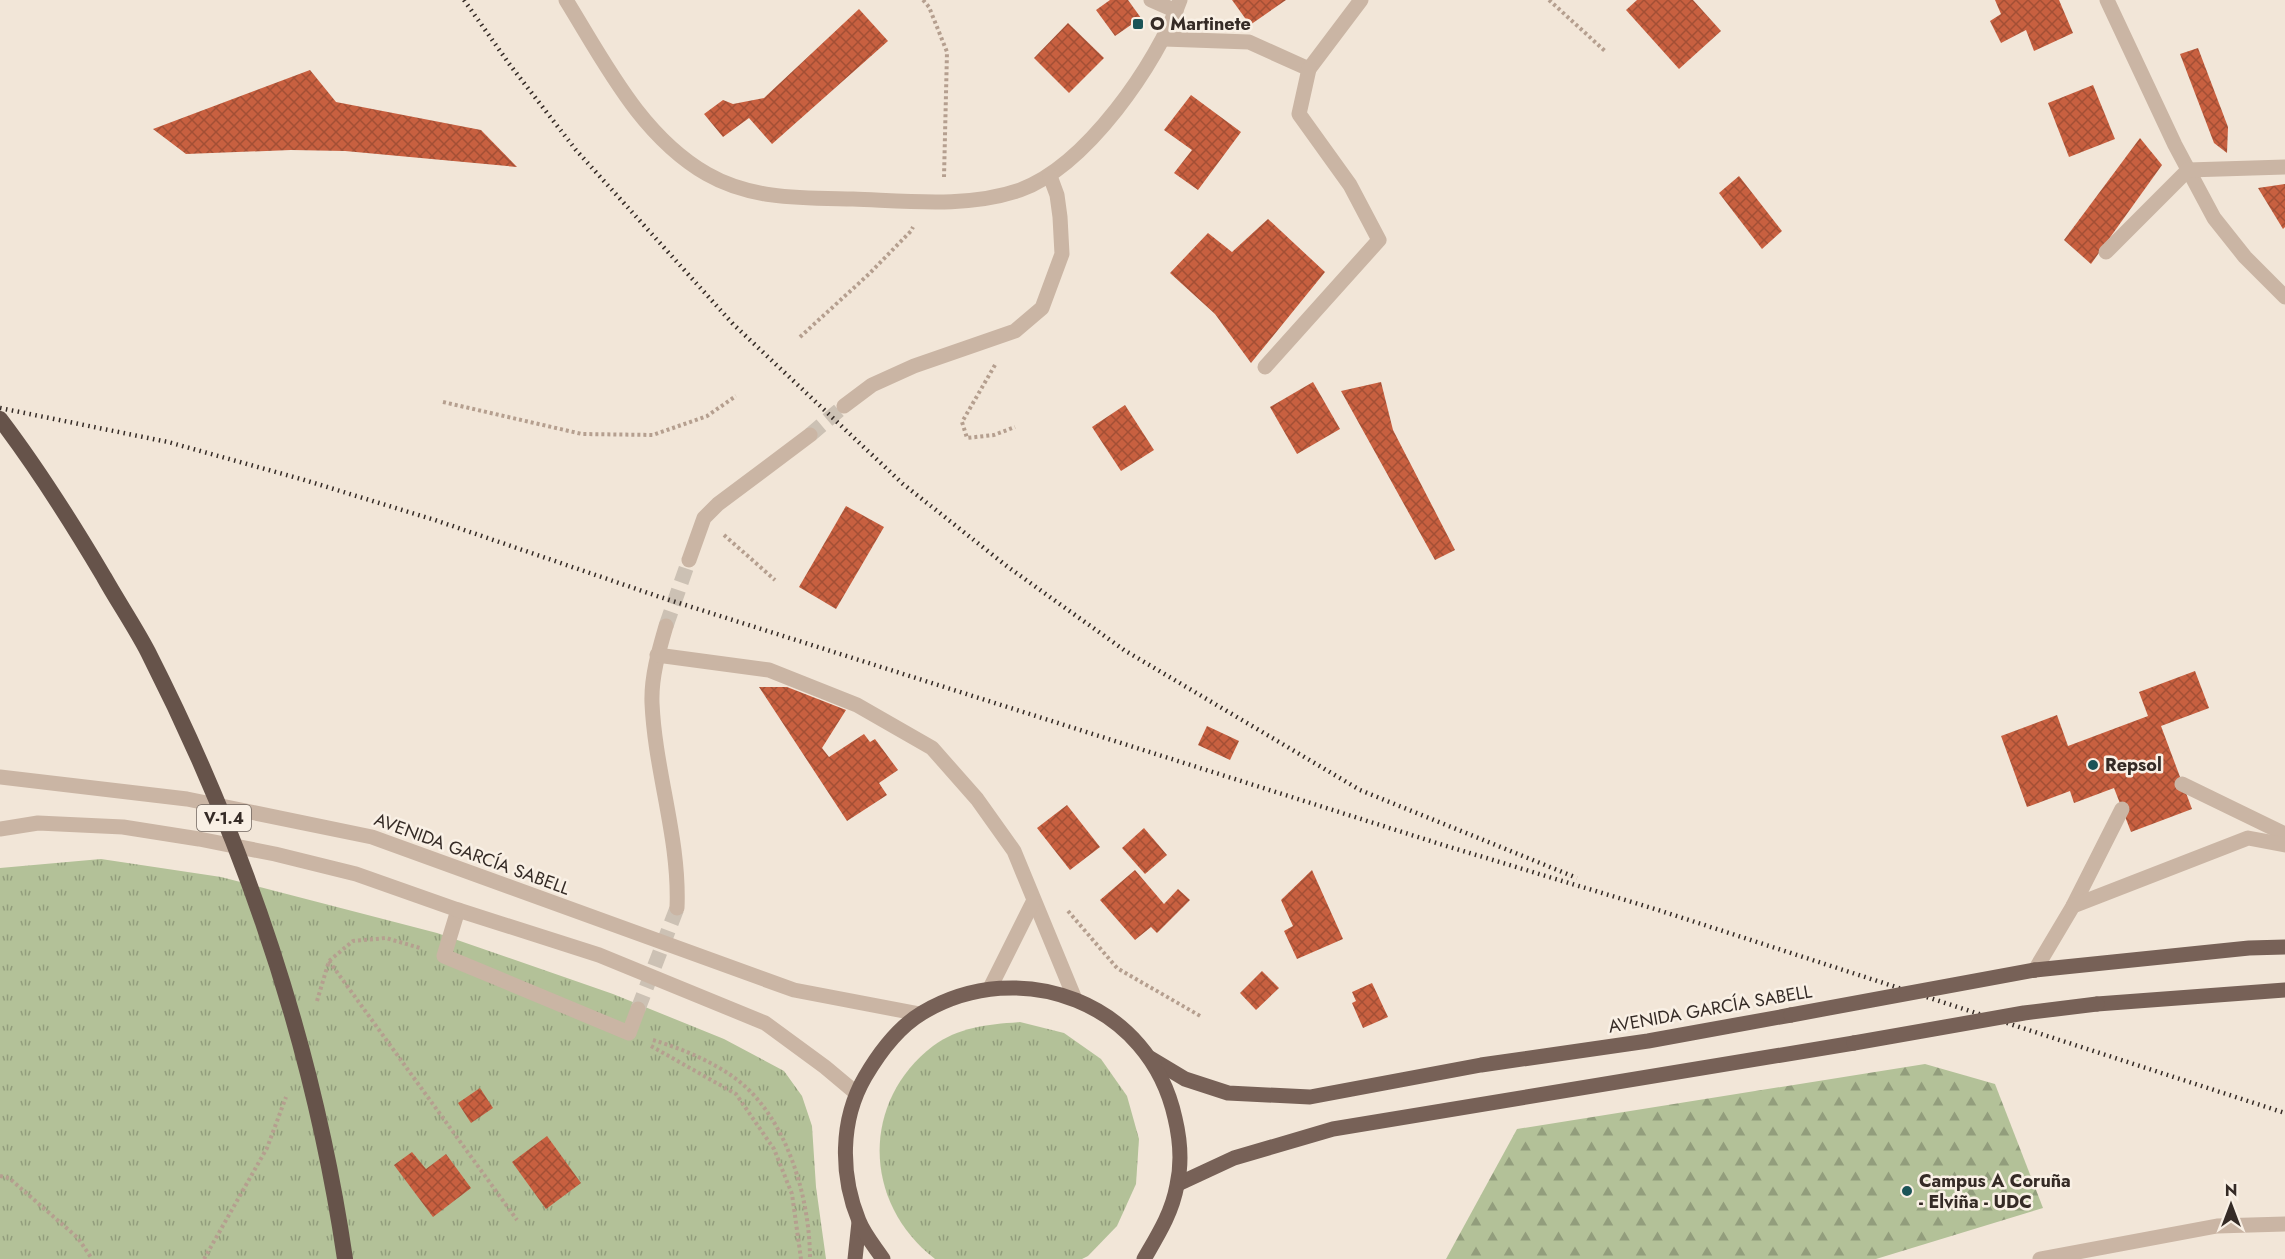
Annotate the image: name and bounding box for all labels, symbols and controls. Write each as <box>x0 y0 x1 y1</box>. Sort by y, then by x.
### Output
place label: O Martinete <box>1150 11 1251 37</box>
marker: O Martinete <box>1131 17 1145 31</box>
place label: Repsol <box>2105 752 2162 778</box>
marker: Repsol <box>2086 758 2100 772</box>
road number: V-1.4 <box>197 805 251 831</box>
street label: AVENIDA GARCÍA SABELL <box>371 806 573 902</box>
street label: AVENIDA GARCÍA SABELL <box>1606 978 1814 1040</box>
place label: Campus A Coruña - Elviña - UDC <box>1919 1168 2071 1215</box>
north arrow <box>2201 1175 2261 1235</box>
text: N <box>2225 1179 2237 1202</box>
marker: Campus A Coruña - Elviña - UDC <box>1900 1184 1914 1198</box>

